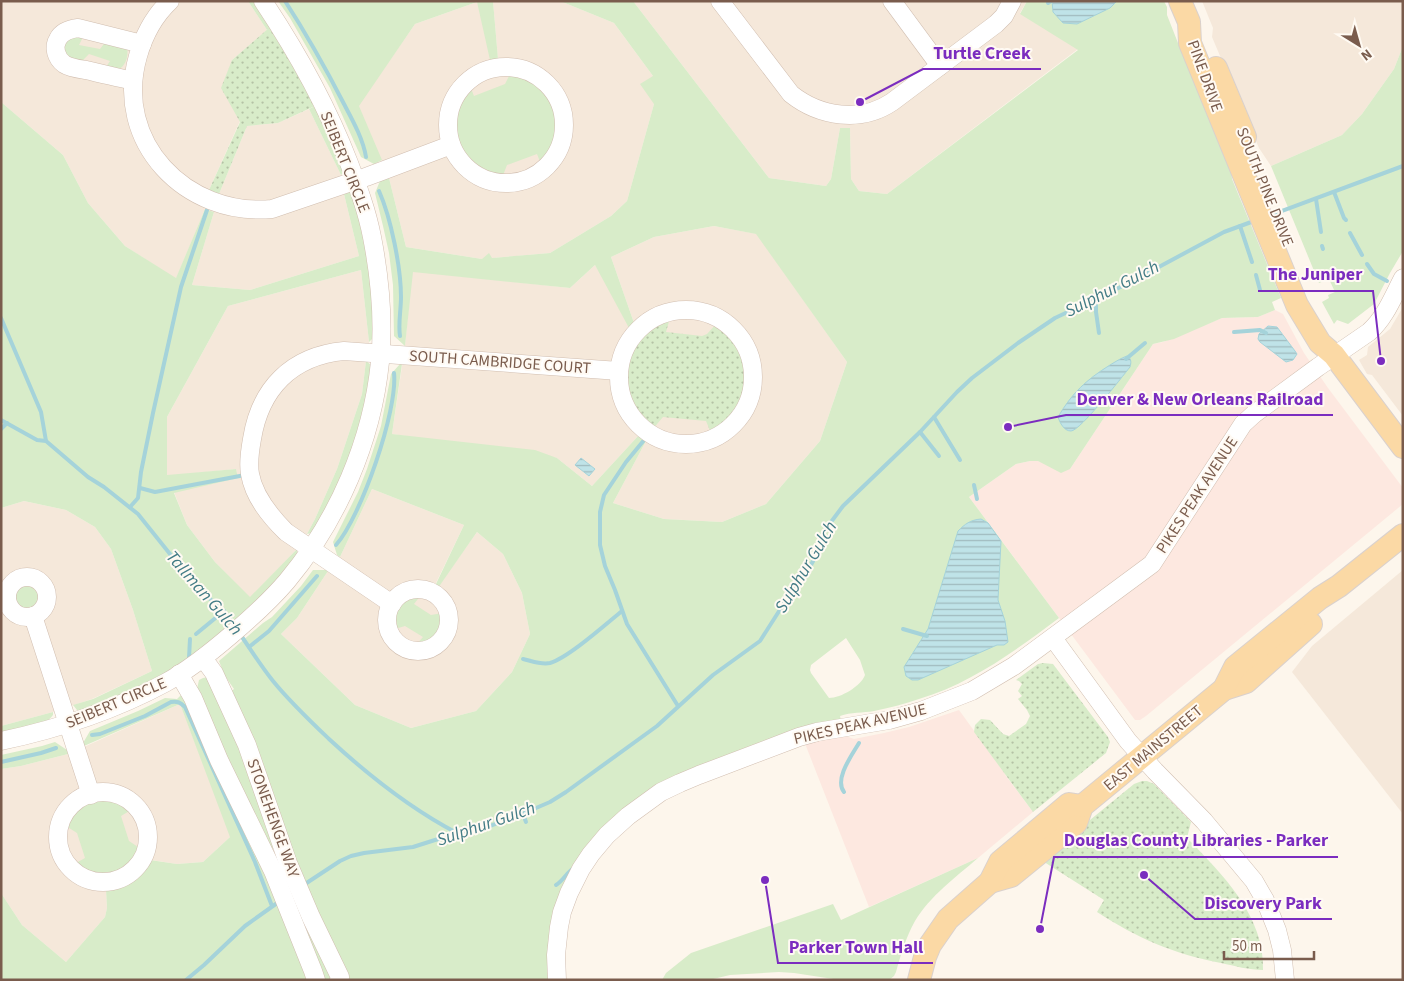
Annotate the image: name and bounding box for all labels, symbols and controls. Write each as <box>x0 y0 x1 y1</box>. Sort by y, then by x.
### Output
north arrow <box>1334 20 1384 70</box>
callout: Turtle Creek <box>923 36 1041 69</box>
street label: PINE DRIVE <box>1182 37 1228 115</box>
text: Turtle Creek <box>933 41 1031 66</box>
text: N <box>1356 44 1376 65</box>
street label: SEIBERT CIRCLE <box>315 108 375 216</box>
street label: SOUTH PINE DRIVE <box>1231 124 1299 250</box>
water label: Sulphur Gulch <box>1061 255 1163 323</box>
callout: The Juniper <box>1258 258 1373 291</box>
text: The Juniper <box>1268 262 1363 287</box>
street label: SOUTH CAMBRIDGE COURT <box>408 345 592 379</box>
callout: Denver & New Orleans Railroad <box>1066 382 1333 415</box>
text: Denver & New Orleans Railroad <box>1077 387 1323 412</box>
street label: PIKES PEAK AVENUE <box>1151 432 1243 558</box>
water label: Sulphur Gulch <box>769 516 843 618</box>
water label: Tallman Gulch <box>160 545 248 641</box>
street label: SEIBERT CIRCLE <box>62 672 170 734</box>
street label: PIKES PEAK AVENUE <box>791 698 929 750</box>
street label: EAST MAINSTREET <box>1099 700 1208 796</box>
street label: STONEHENGE WAY <box>241 755 305 881</box>
water label: Sulphur Gulch <box>433 795 539 853</box>
callout: Douglas County Libraries - Parker <box>1054 824 1338 857</box>
text: Douglas County Libraries - Parker <box>1064 828 1329 853</box>
callout: Discovery Park <box>1195 886 1332 919</box>
text: Discovery Park <box>1204 891 1322 916</box>
scale bar <box>1224 928 1314 960</box>
callout: Parker Town Hall <box>778 930 933 963</box>
text: Parker Town Hall <box>789 935 923 960</box>
text: 50 m <box>1232 936 1262 957</box>

